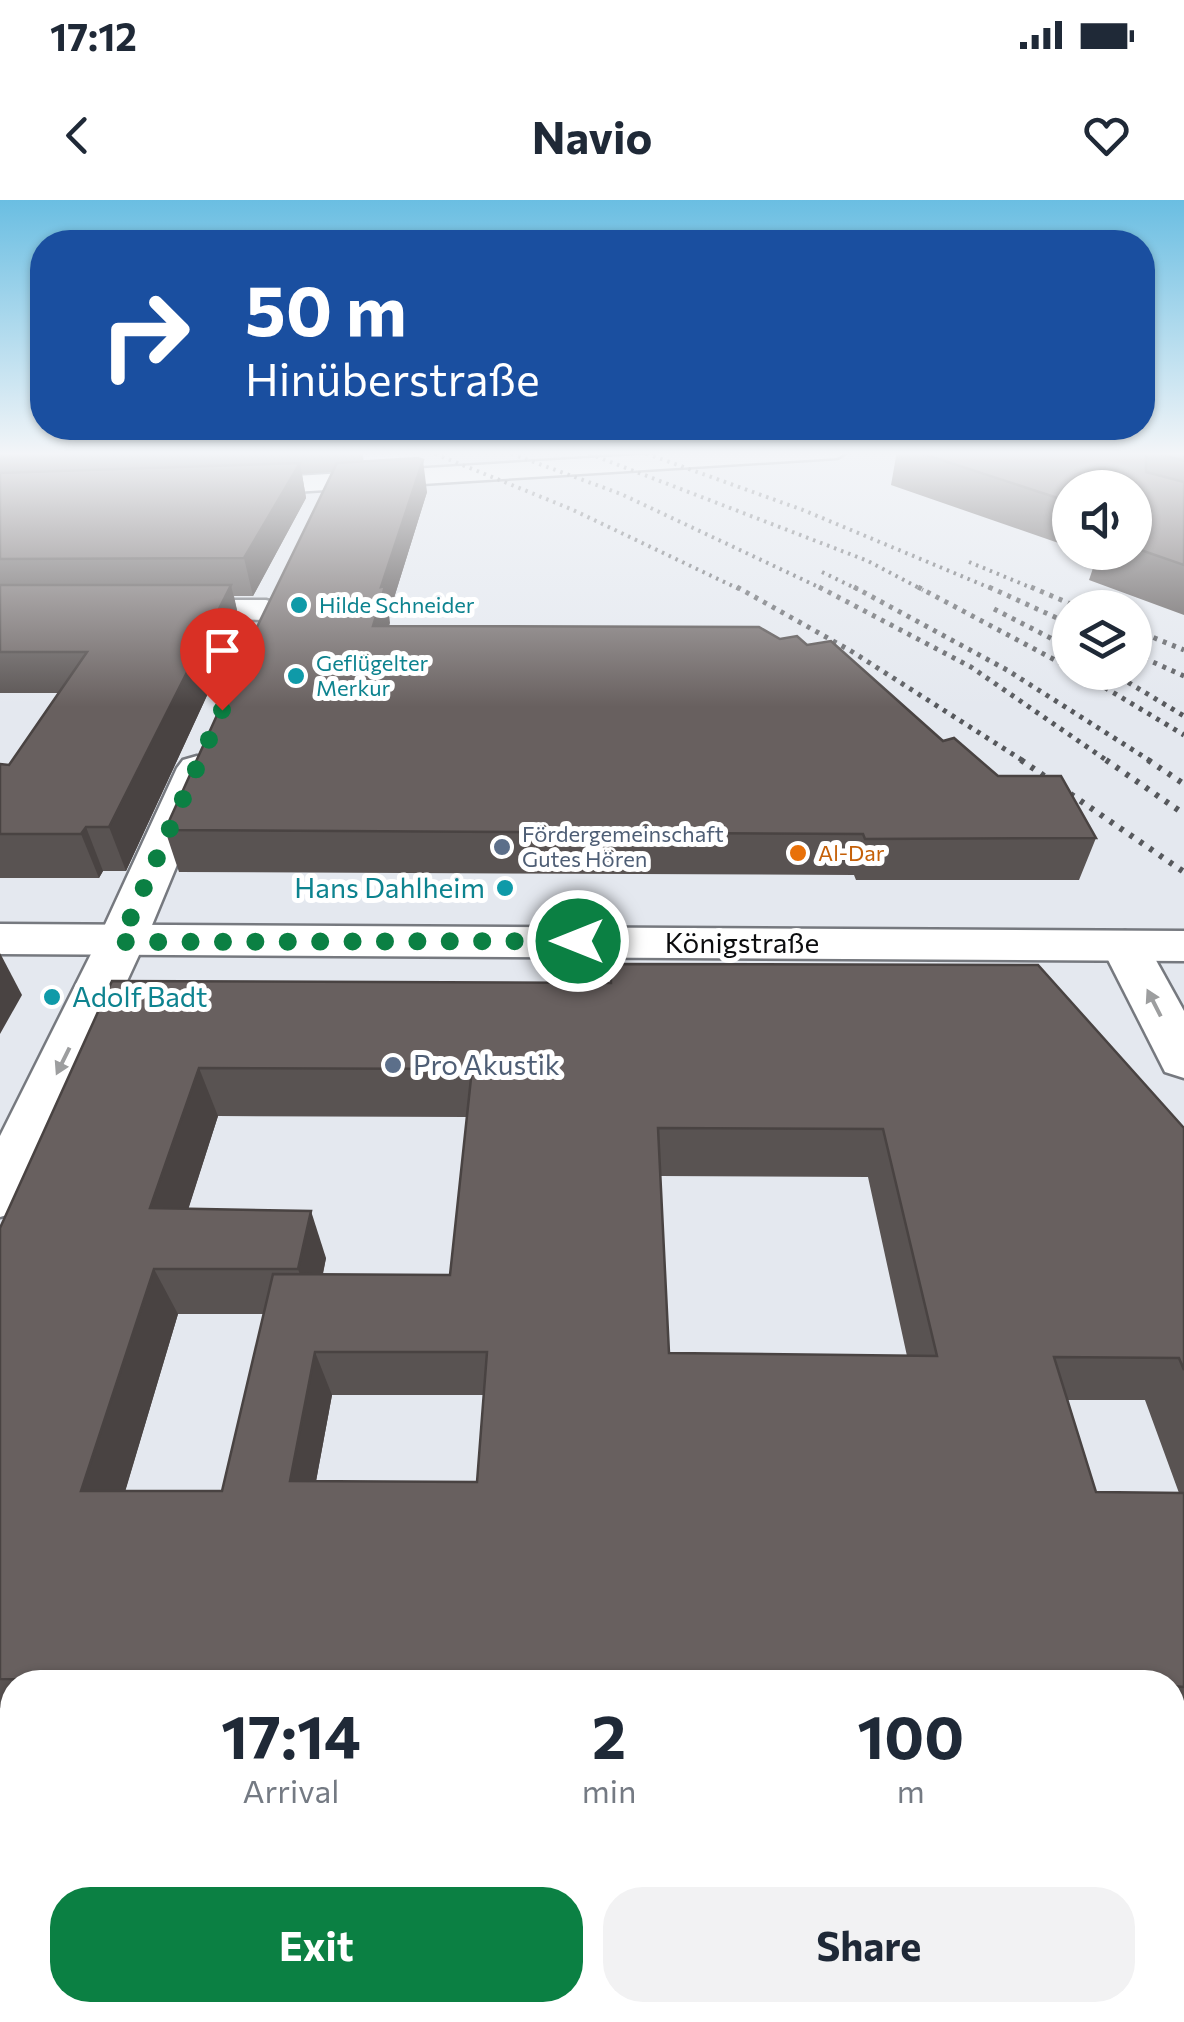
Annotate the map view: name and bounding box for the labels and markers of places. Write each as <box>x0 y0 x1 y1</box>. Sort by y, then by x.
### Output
place label: Hilde Schneider <box>319 591 475 618</box>
marker: Hilde Schneider <box>288 594 310 616</box>
pin <box>180 608 265 711</box>
place label: Geflügelter Merkur <box>316 649 429 701</box>
marker: Geflügelter Merkur <box>285 665 307 687</box>
place label: Fördergemeinschaft Gutes Hören <box>522 820 724 872</box>
marker: Fördergemeinschaft Gutes Hören <box>491 836 513 858</box>
place label: Al-Dar <box>818 839 885 866</box>
marker: Al-Dar <box>787 842 809 864</box>
place label: Hans Dahlheim <box>294 870 485 904</box>
marker: Hans Dahlheim <box>494 877 516 899</box>
place label: Adolf Badt <box>72 979 208 1013</box>
marker: Adolf Badt <box>41 986 63 1008</box>
place label: Pro Akustik <box>413 1047 560 1081</box>
marker: Pro Akustik <box>382 1054 404 1076</box>

